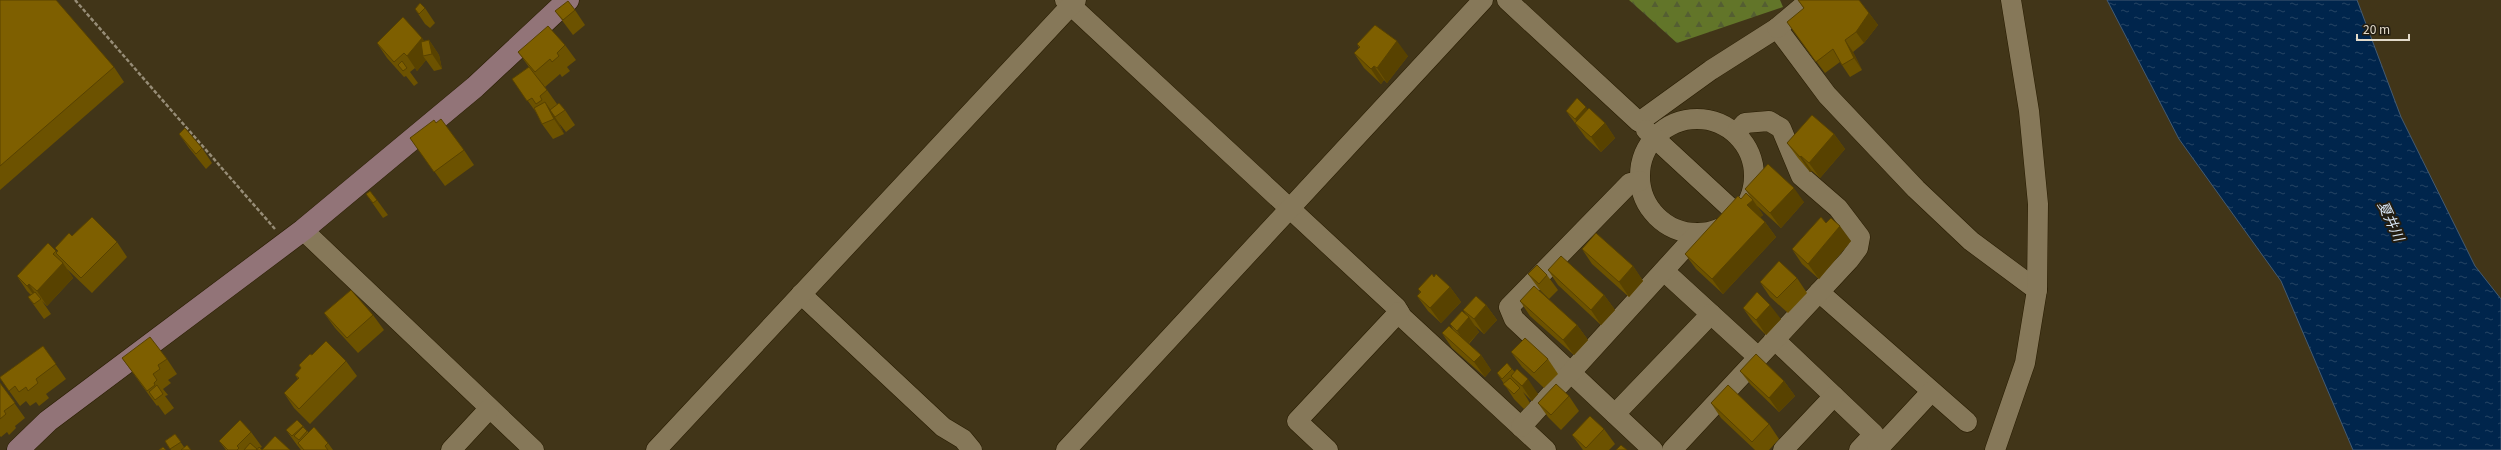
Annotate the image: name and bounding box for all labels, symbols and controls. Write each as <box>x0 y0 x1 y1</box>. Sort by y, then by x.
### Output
scale bar <box>2357 16 2409 42</box>
text: 20 m <box>2363 20 2390 37</box>
water label: 夏井川 <box>2374 197 2411 246</box>

